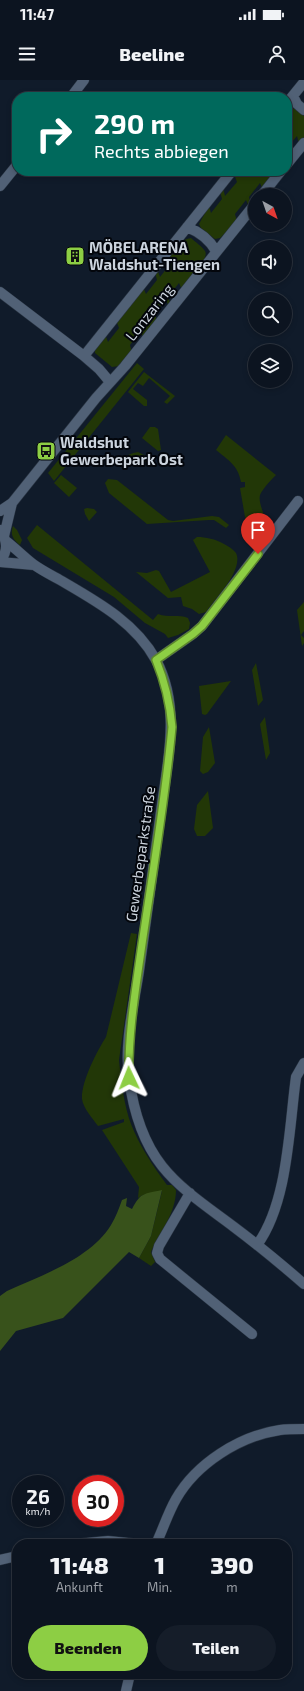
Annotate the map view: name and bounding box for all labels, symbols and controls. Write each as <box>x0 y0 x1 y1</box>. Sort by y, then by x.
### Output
text: 11:47 <box>20 5 54 23</box>
icon: menu <box>16 43 38 65</box>
text: Beeline <box>119 43 185 65</box>
icon: person <box>266 43 288 65</box>
text: 290 m <box>94 106 175 140</box>
icon: right <box>28 108 80 160</box>
text: Rechts abbiegen <box>94 140 229 162</box>
north arrow <box>248 188 292 232</box>
map controls <box>248 188 292 388</box>
place label: MÖBELARENA Waldshut-Tiengen <box>89 238 220 273</box>
button: sound <box>248 240 292 284</box>
building icon: MÖBELARENA Waldshut-Tiengen <box>64 245 86 267</box>
street label: Lonzaring <box>121 279 177 344</box>
button: search <box>248 292 292 336</box>
button: layers <box>248 344 292 388</box>
place label: Waldshut Gewerbepark Ost <box>60 433 183 468</box>
bus stop icon: Waldshut Gewerbepark Ost <box>35 440 57 462</box>
pin <box>241 513 275 554</box>
icon: arrive <box>247 519 269 541</box>
street label: Gewerbeparkstraße <box>122 785 158 923</box>
position arrow <box>108 1057 150 1099</box>
speed limit sign: 30 <box>72 1475 124 1527</box>
text: 26 <box>26 1484 50 1508</box>
text: km/h <box>26 1505 50 1517</box>
text: 11:48 <box>50 1550 109 1579</box>
text: 1 <box>154 1550 165 1579</box>
text: 390 <box>210 1550 254 1579</box>
text: Ankunft <box>56 1579 103 1595</box>
text: Min. <box>147 1579 172 1595</box>
text: m <box>226 1579 238 1595</box>
button: Beenden <box>28 1625 148 1671</box>
button: Teilen <box>156 1625 276 1671</box>

